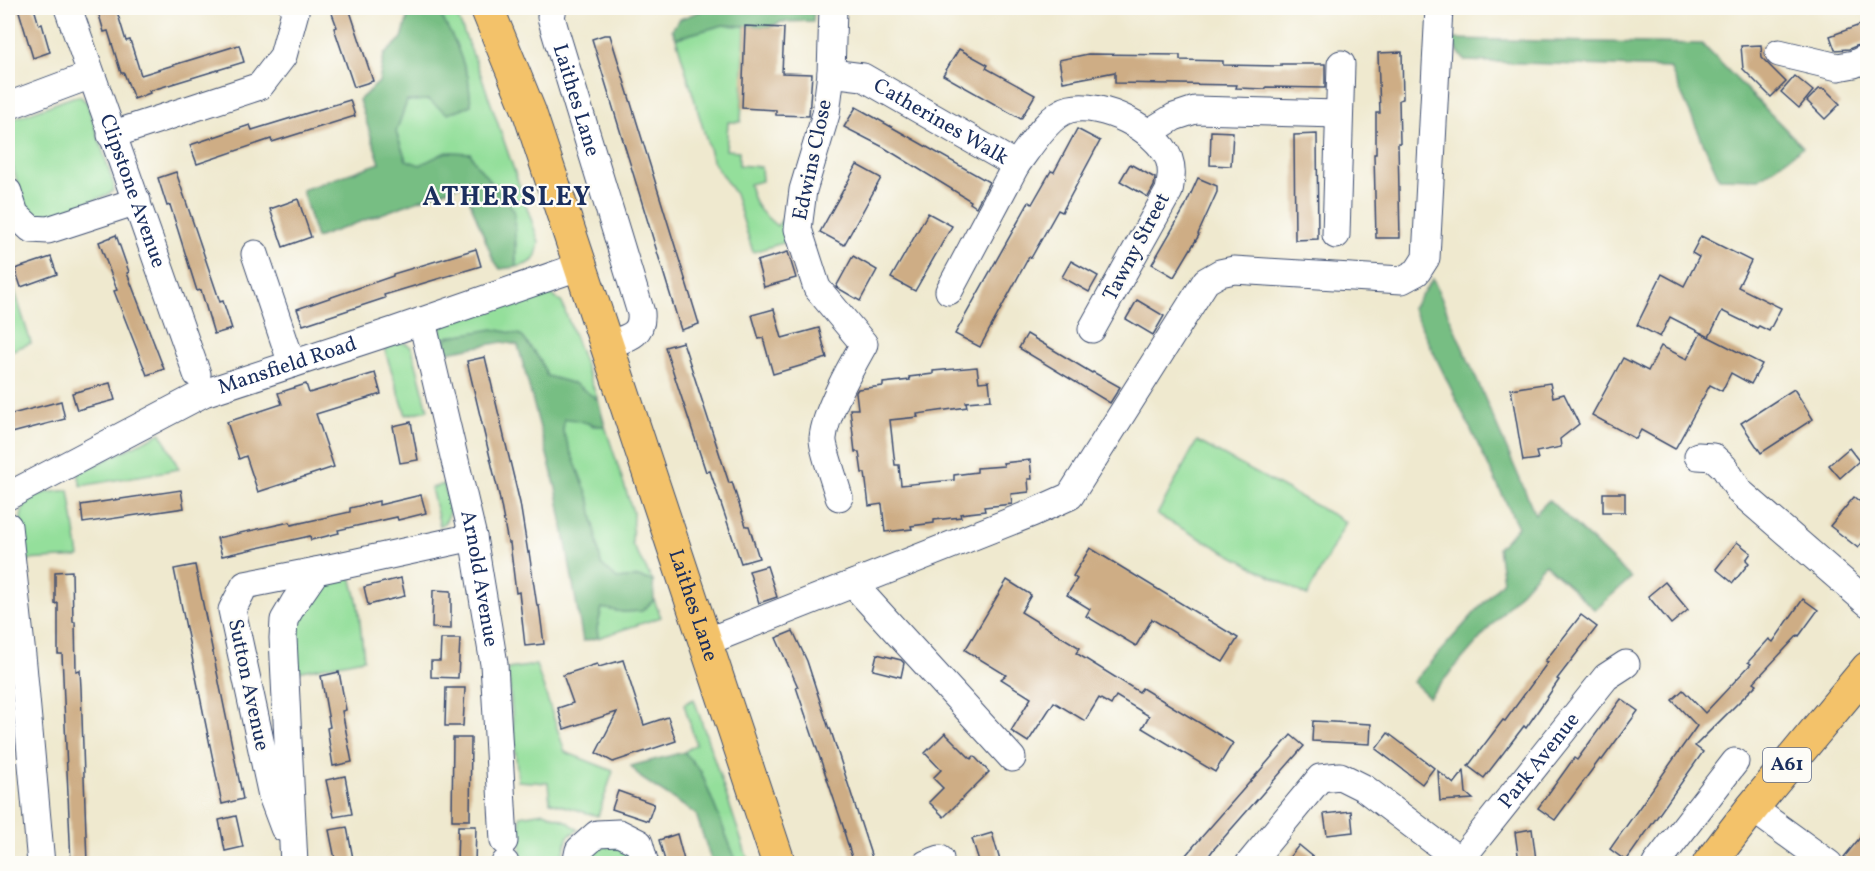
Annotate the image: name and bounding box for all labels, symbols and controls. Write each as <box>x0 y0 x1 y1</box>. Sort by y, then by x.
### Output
street label: Laithes Lane <box>545 40 607 160</box>
street label: Catherines Walk <box>868 71 1014 172</box>
street label: Edwins Close <box>786 97 840 223</box>
street label: Clipstone Avenue <box>92 110 173 272</box>
district label: ATHERSLEY <box>422 179 592 217</box>
street label: Tawny Street <box>1096 188 1178 306</box>
street label: Mansfield Road <box>214 329 360 402</box>
street label: Arnold Avenue <box>453 507 505 649</box>
street label: Laithes Lane <box>661 545 725 665</box>
street label: Sutton Avenue <box>220 616 276 754</box>
street label: Park Avenue <box>1492 706 1587 815</box>
road number: A61 <box>1763 748 1811 782</box>

